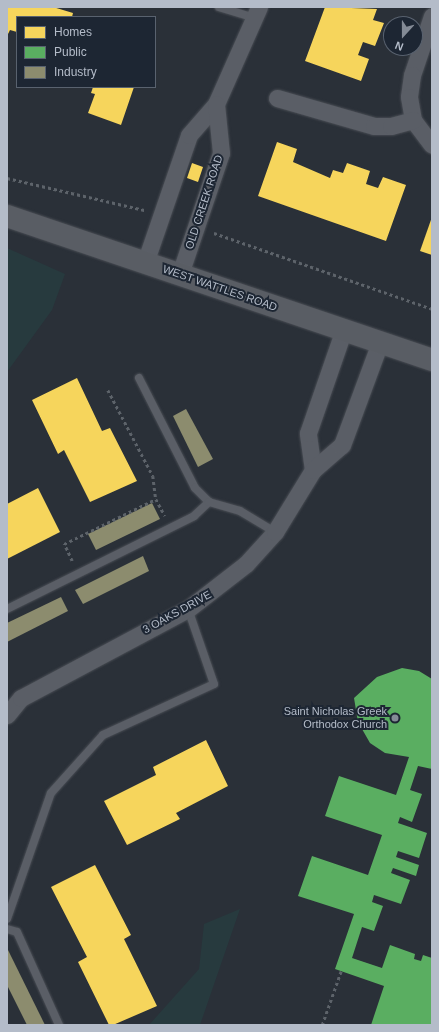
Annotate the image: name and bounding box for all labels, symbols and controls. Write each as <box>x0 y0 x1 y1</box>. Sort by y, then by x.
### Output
legend <box>16 16 156 88</box>
north arrow <box>383 16 423 56</box>
text: Homes <box>54 25 92 39</box>
text: N <box>393 39 405 53</box>
text: Public <box>54 45 87 59</box>
text: Industry <box>54 65 97 79</box>
street label: OLD CREEK ROAD <box>183 153 225 251</box>
street label: WEST WATTLES ROAD <box>161 262 279 314</box>
street label: 3 OAKS DRIVE <box>140 588 214 636</box>
place label: Saint Nicholas Greek Orthodox Church <box>284 705 387 731</box>
marker: Saint Nicholas Greek Orthodox Church <box>390 713 400 723</box>

